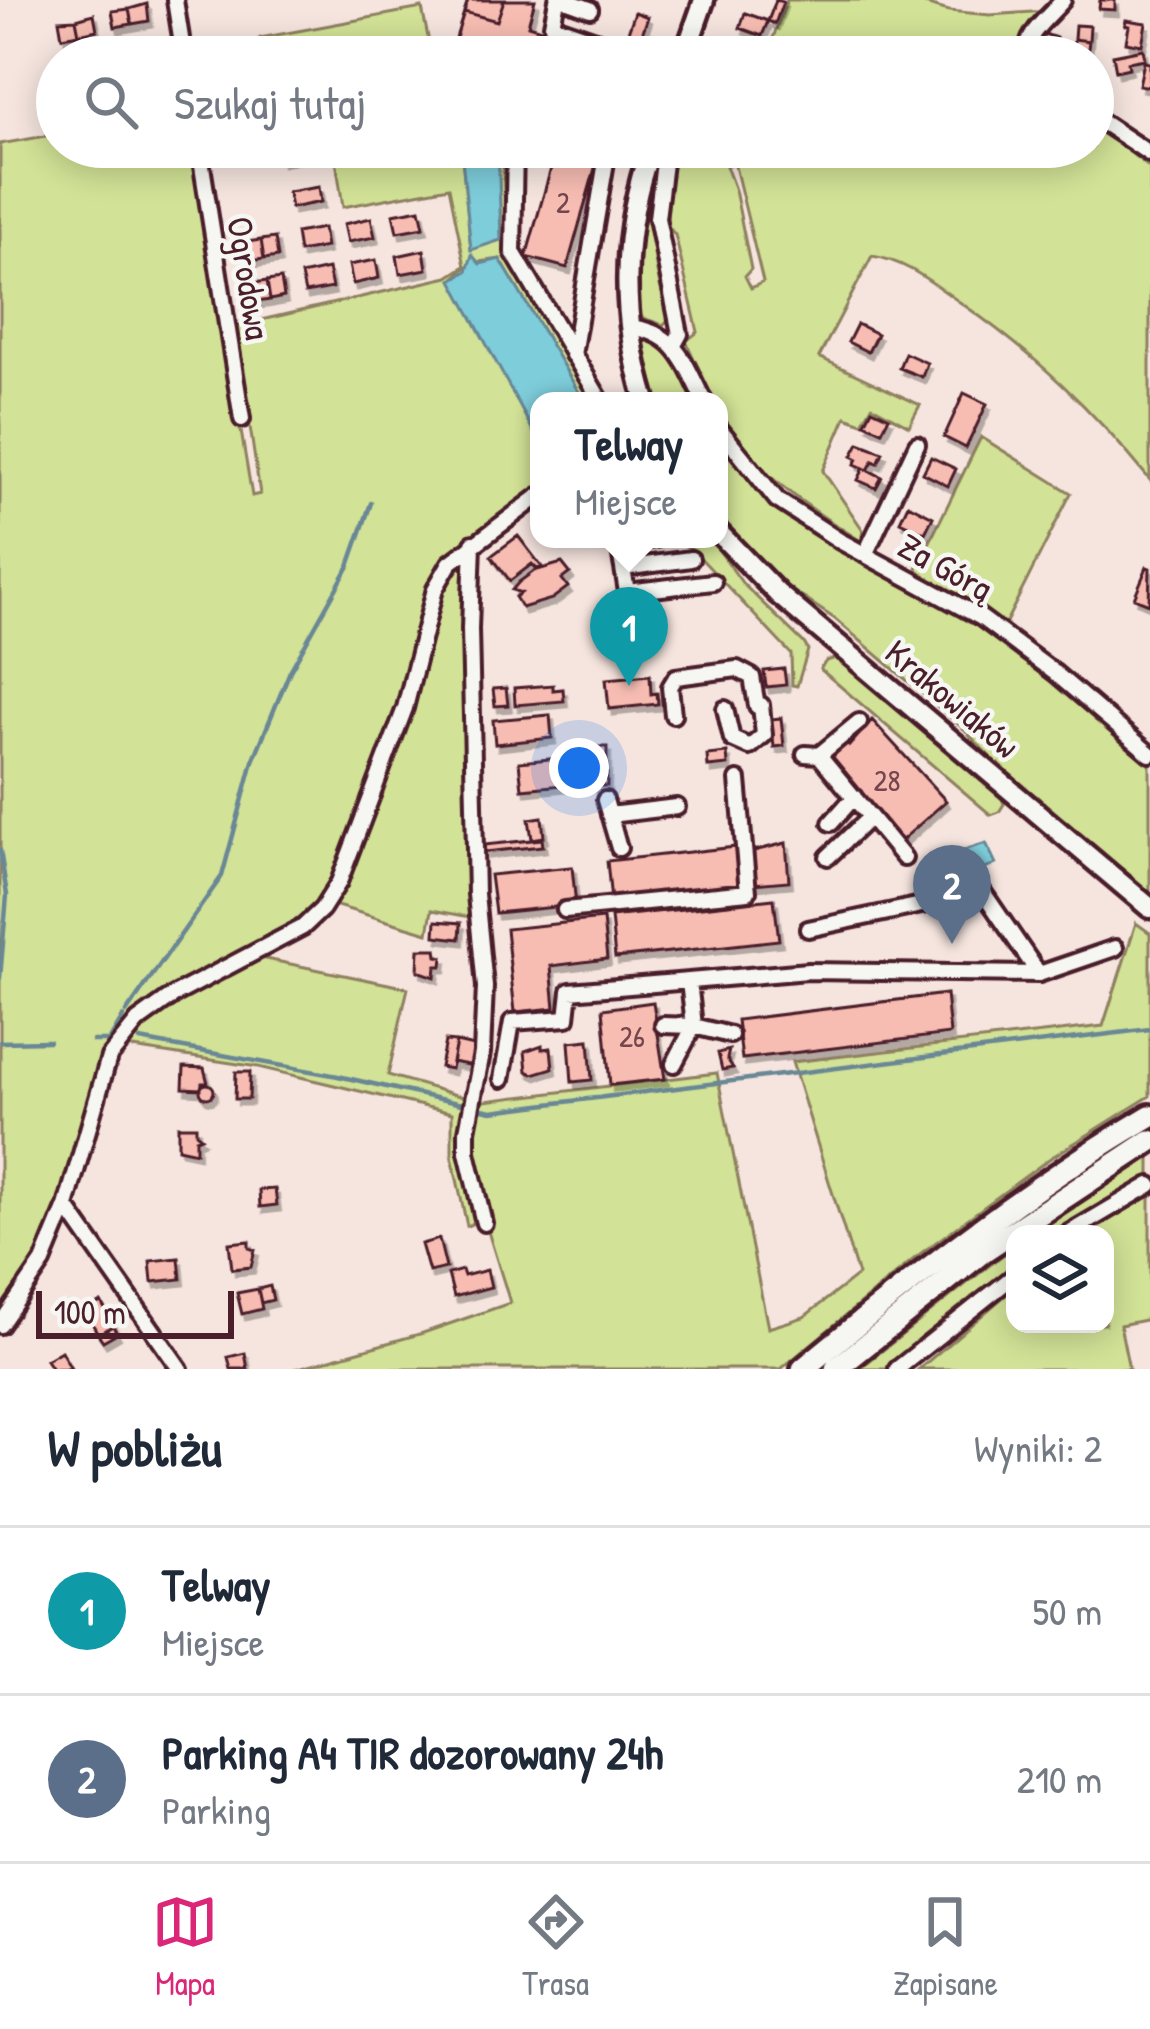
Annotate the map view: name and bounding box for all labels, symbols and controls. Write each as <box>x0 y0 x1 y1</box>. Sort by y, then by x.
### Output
search box <box>36 36 1114 168</box>
icon: search <box>78 69 144 135</box>
text: Szukaj tutaj <box>174 72 366 133</box>
house number: 2 <box>556 182 570 222</box>
street label: Ogrodowa <box>216 213 284 343</box>
popup <box>530 392 728 548</box>
text: Telway <box>575 413 683 474</box>
text: Miejsce <box>575 474 677 527</box>
street label: Za Górą <box>890 520 1004 613</box>
pin: 1 <box>590 587 668 686</box>
street label: Krakowiaków <box>876 627 1030 769</box>
your location <box>549 738 609 798</box>
house number: 28 <box>873 760 901 800</box>
pin: 2 <box>913 845 991 944</box>
house number: 26 <box>619 1016 645 1056</box>
map controls <box>1006 1225 1114 1333</box>
button: layers <box>1006 1225 1114 1333</box>
scale bar <box>36 1285 234 1338</box>
text: 100 m <box>54 1290 126 1334</box>
text: W pobliżu <box>48 1413 222 1482</box>
text: Wyniki: 2 <box>974 1421 1102 1474</box>
text: Telway <box>162 1554 270 1615</box>
text: 1 <box>80 1584 94 1637</box>
text: 50 m <box>1033 1584 1102 1637</box>
text: Miejsce <box>162 1615 264 1668</box>
text: Parking A4 TIR dozorowany 24h <box>162 1722 663 1783</box>
text: 2 <box>78 1752 96 1805</box>
text: 210 m <box>1017 1752 1102 1805</box>
text: Parking <box>162 1783 271 1836</box>
tab: Mapa <box>152 1889 218 2005</box>
tab: Trasa <box>522 1889 589 2005</box>
tab: Zapisane <box>893 1889 998 2005</box>

